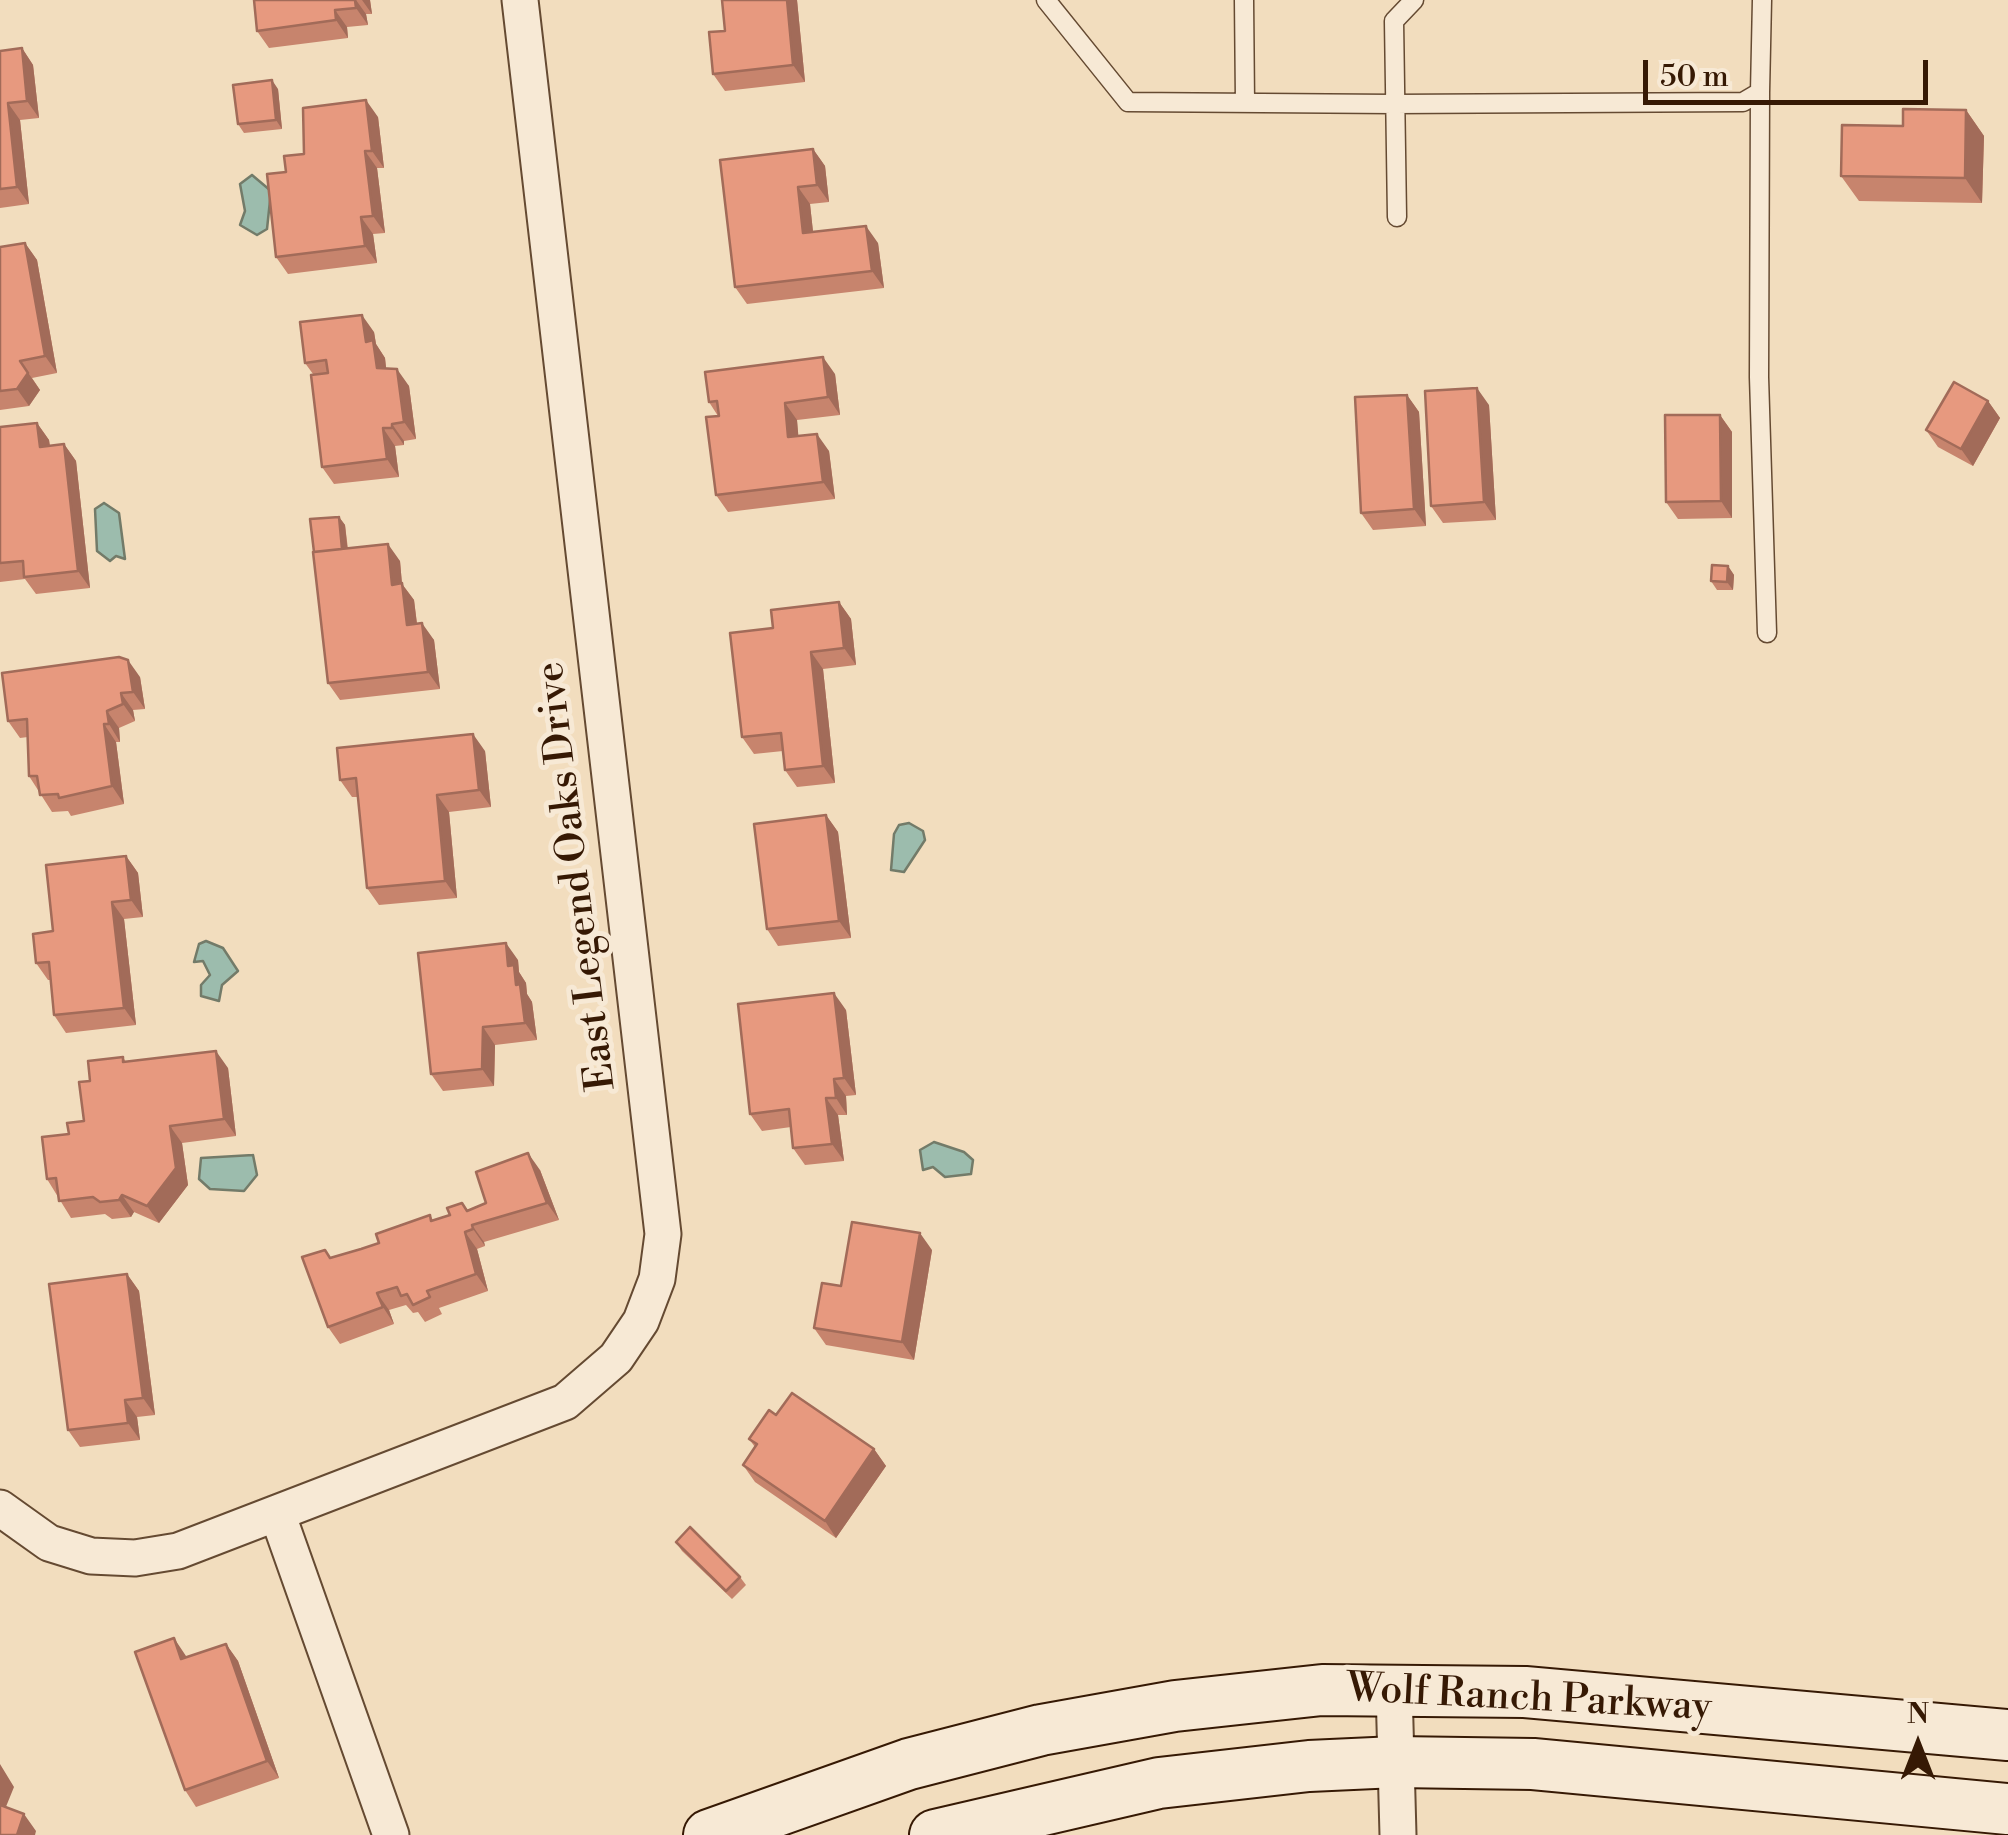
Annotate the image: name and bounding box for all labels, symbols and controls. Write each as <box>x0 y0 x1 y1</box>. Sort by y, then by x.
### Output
scale bar <box>1648 40 1933 102</box>
text: 50 m <box>1660 58 1729 96</box>
street label: East Legend Oaks Drive <box>528 659 628 1093</box>
street label: Wolf Ranch Parkway <box>1345 1666 1713 1734</box>
north arrow <box>1868 1695 1968 1795</box>
text: N <box>1907 1697 1929 1732</box>

